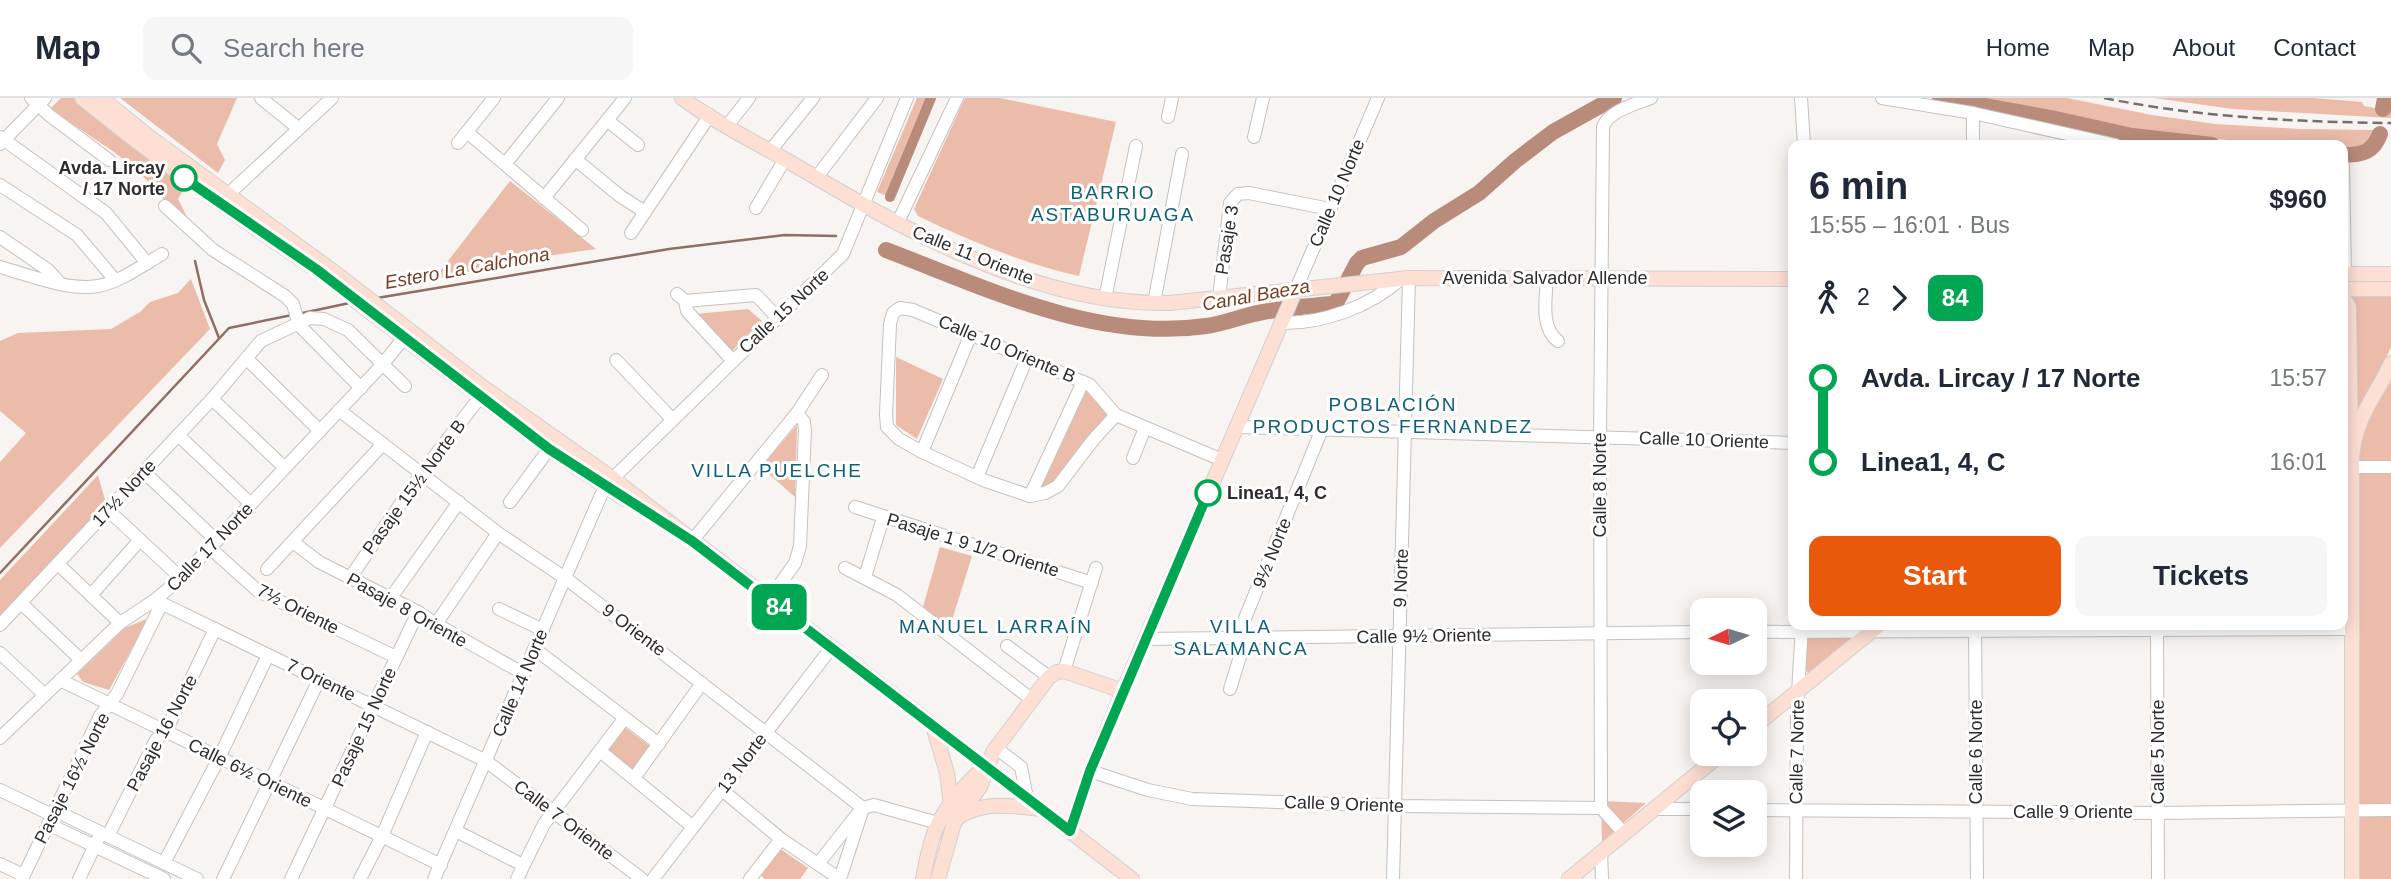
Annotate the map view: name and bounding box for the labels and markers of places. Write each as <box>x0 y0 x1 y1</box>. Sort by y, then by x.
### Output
place label: Avda. Lircay / 17 Norte <box>59 158 165 199</box>
marker: Avda. Lircay / 17 Norte <box>171 165 197 191</box>
marker: Linea1, 4, C <box>1195 480 1221 506</box>
place label: Linea1, 4, C <box>1227 483 1327 503</box>

